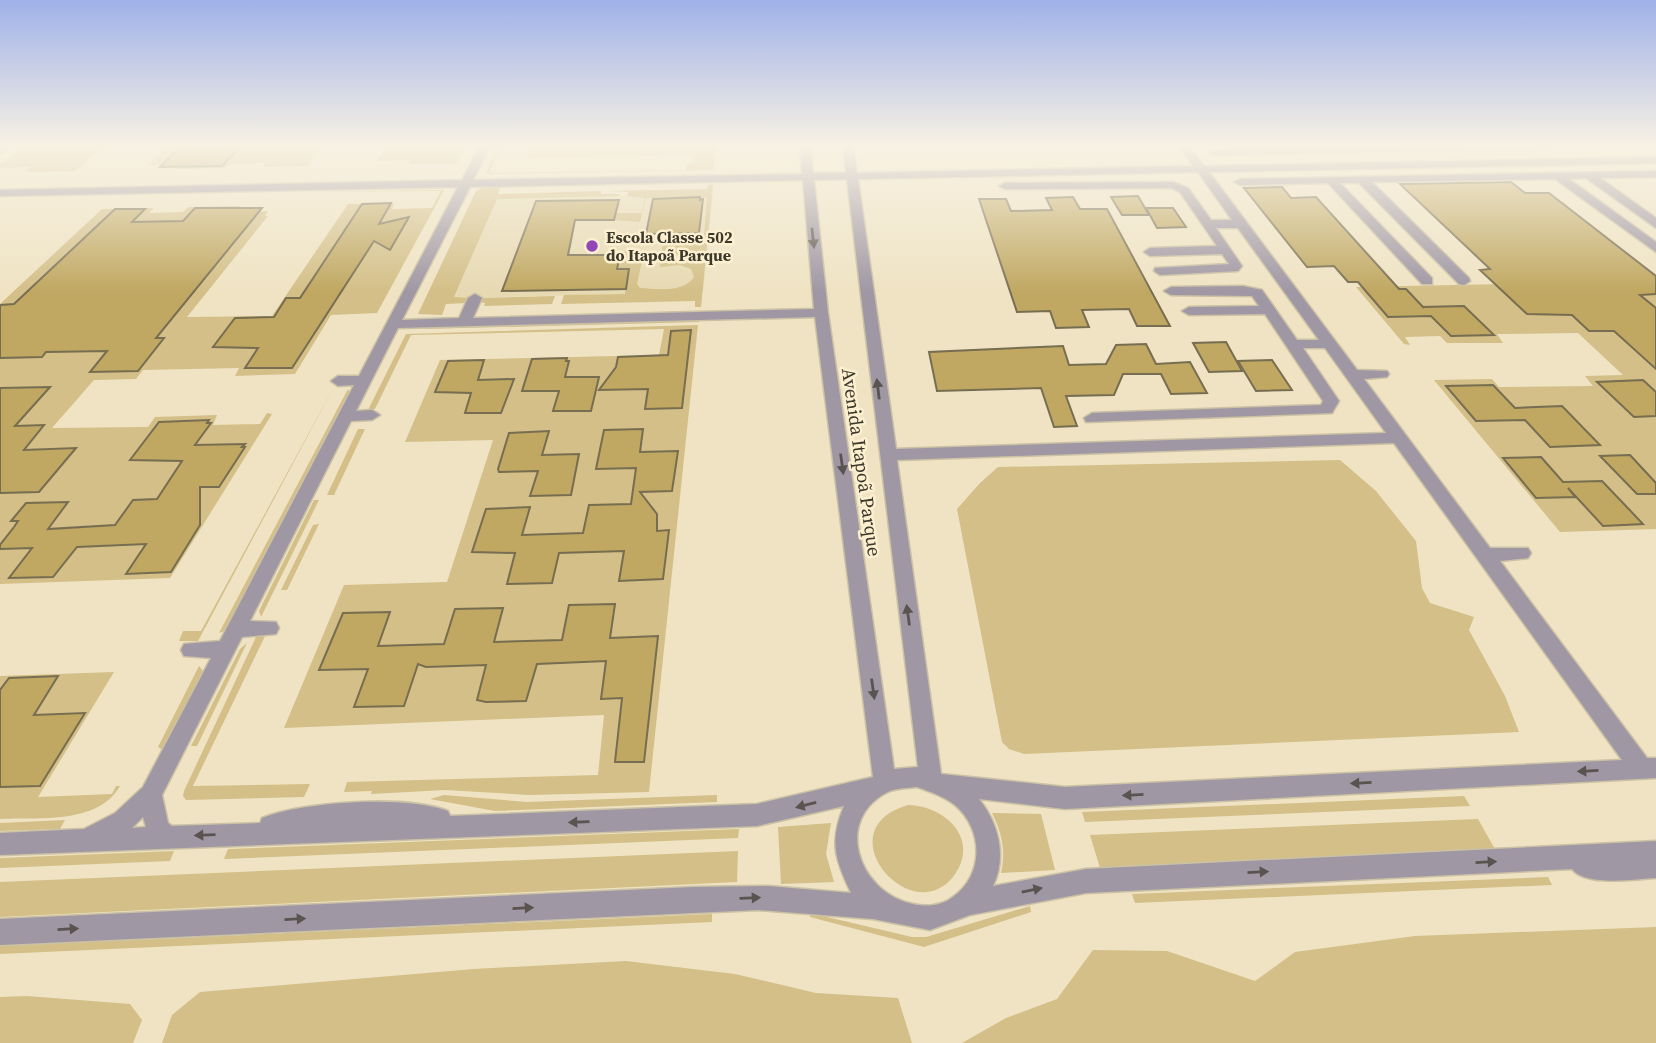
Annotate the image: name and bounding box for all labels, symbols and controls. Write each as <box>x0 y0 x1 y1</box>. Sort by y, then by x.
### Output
place label: Escola Classe 502 do Itapoã Parque <box>606 226 733 266</box>
one-way arrow <box>808 228 819 250</box>
marker: Escola Classe 502 do Itapoã Parque <box>584 238 600 254</box>
street label: Avenida Itapoã Parque <box>836 366 888 558</box>
one-way arrow <box>873 378 884 400</box>
one-way arrow <box>836 453 847 475</box>
one-way arrow <box>903 604 914 626</box>
one-way arrow <box>867 679 878 701</box>
one-way arrow <box>1577 766 1599 777</box>
one-way arrow <box>1349 778 1371 789</box>
one-way arrow <box>1122 789 1144 800</box>
one-way arrow <box>795 800 817 811</box>
one-way arrow <box>568 816 590 827</box>
one-way arrow <box>194 830 216 841</box>
one-way arrow <box>1475 856 1497 867</box>
one-way arrow <box>1248 867 1270 878</box>
one-way arrow <box>1021 885 1043 896</box>
one-way arrow <box>739 893 761 904</box>
one-way arrow <box>512 903 534 914</box>
one-way arrow <box>285 913 307 924</box>
one-way arrow <box>57 923 79 934</box>

